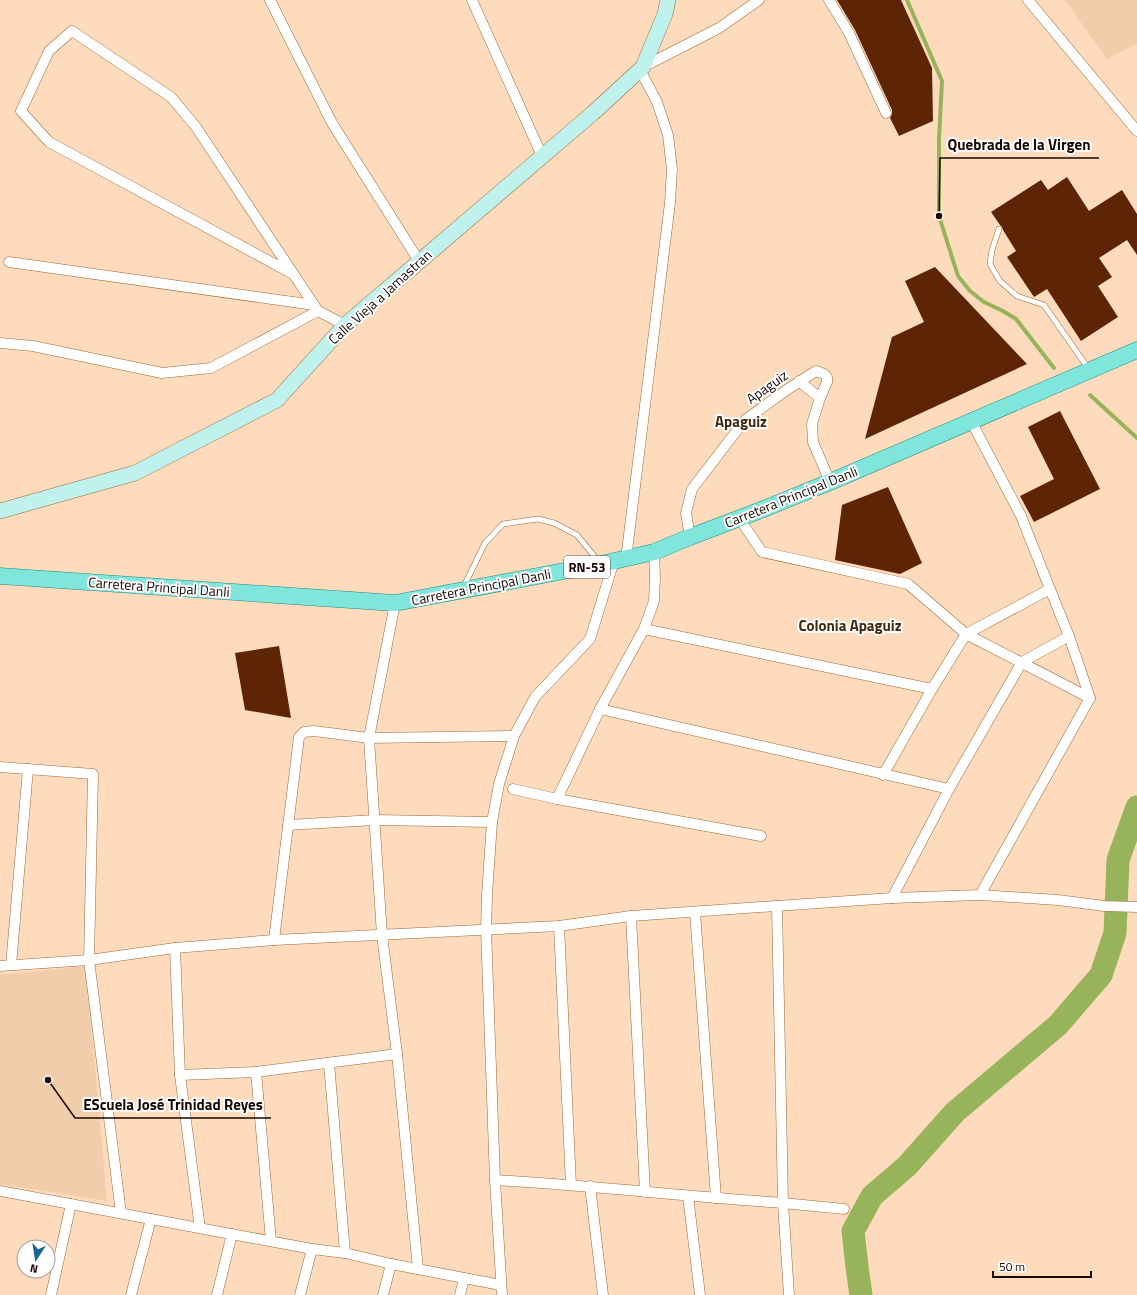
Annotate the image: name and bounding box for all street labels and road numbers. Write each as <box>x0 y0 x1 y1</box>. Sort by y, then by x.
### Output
street label: Calle Vieja a Jamastran <box>323 244 436 349</box>
street label: Apaguiz <box>742 365 792 409</box>
street label: Carretera Principal Danli <box>721 460 860 533</box>
road number: RN-53 <box>564 556 610 578</box>
street label: Carretera Principal Danli <box>409 563 552 610</box>
street label: Carretera Principal Danli <box>88 571 230 602</box>

